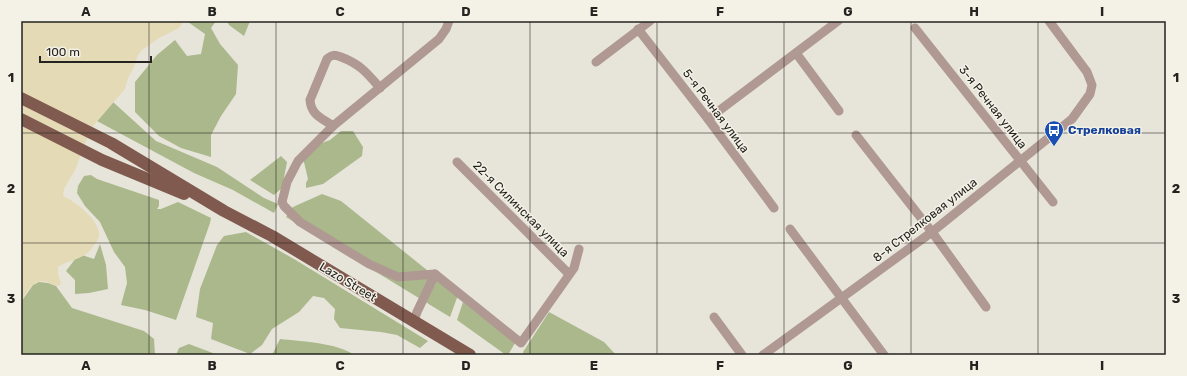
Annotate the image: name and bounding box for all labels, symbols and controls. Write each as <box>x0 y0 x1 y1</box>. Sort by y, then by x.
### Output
text: A <box>81 4 91 19</box>
text: B <box>207 4 217 19</box>
text: C <box>335 4 345 19</box>
text: D <box>461 4 471 19</box>
text: E <box>590 4 598 19</box>
text: F <box>716 4 724 19</box>
text: G <box>843 4 853 19</box>
text: H <box>969 4 979 19</box>
text: I <box>1100 4 1104 19</box>
scale bar <box>40 38 151 64</box>
text: 100 m <box>46 45 80 59</box>
street label: 3-я Речная улица <box>956 63 1030 151</box>
street label: 5-я Речная улица <box>680 66 752 156</box>
text: 1 <box>8 70 14 85</box>
text: 1 <box>1173 70 1179 85</box>
bus stop icon: Стрелковая <box>1043 119 1065 147</box>
place label: Стрелковая <box>1068 123 1141 137</box>
street label: 22-я Силинская улица <box>470 158 572 260</box>
street label: 8-я Стрелковая улица <box>870 175 980 265</box>
text: 2 <box>7 181 15 196</box>
text: 2 <box>1172 181 1180 196</box>
street label: Lazo Street <box>317 260 379 305</box>
text: 3 <box>7 291 16 306</box>
text: 3 <box>1172 291 1181 306</box>
text: A <box>81 358 91 373</box>
text: B <box>207 358 217 373</box>
text: C <box>335 358 345 373</box>
text: D <box>461 358 471 373</box>
text: E <box>590 358 598 373</box>
text: F <box>716 358 724 373</box>
text: G <box>843 358 853 373</box>
text: H <box>969 358 979 373</box>
text: I <box>1100 358 1104 373</box>

